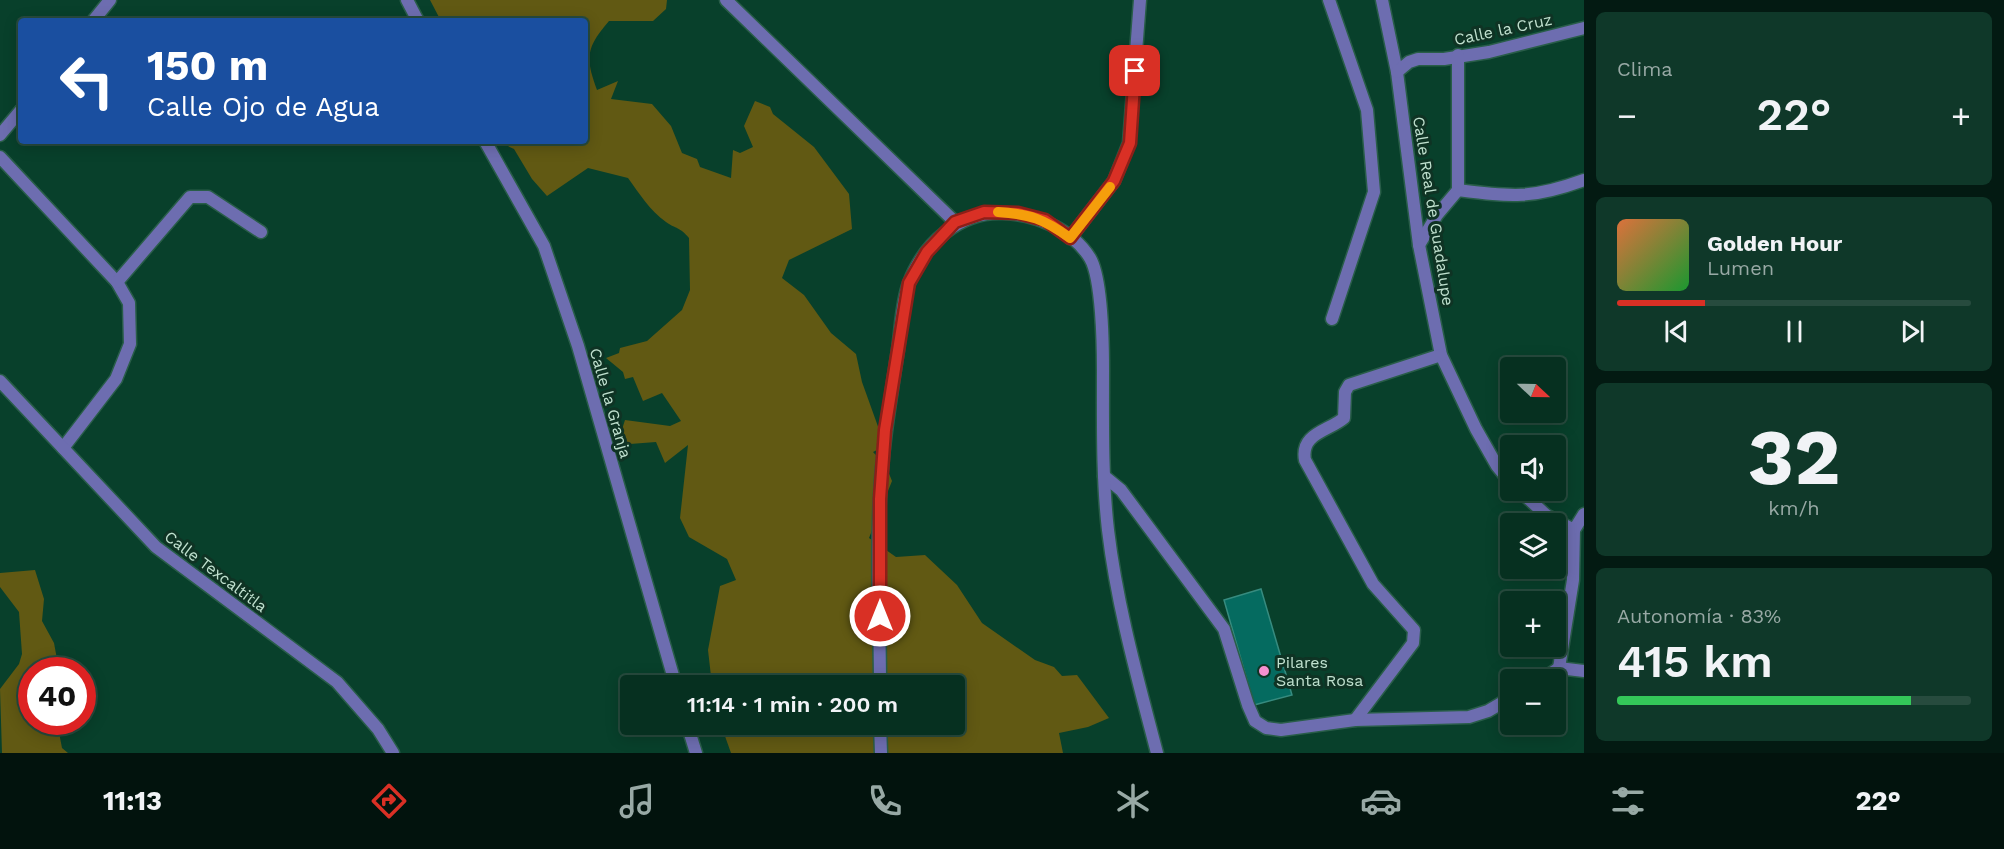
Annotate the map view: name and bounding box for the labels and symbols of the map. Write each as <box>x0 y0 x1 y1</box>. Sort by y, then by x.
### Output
street label: Calle la Cruz <box>1452 10 1554 49</box>
pin <box>1109 45 1160 96</box>
street label: Calle Real de Guadalupe <box>1409 115 1458 307</box>
street label: Calle la Granja <box>586 346 635 460</box>
north arrow <box>1500 357 1566 423</box>
street label: Calle Texcaltitla <box>161 527 271 616</box>
position arrow <box>848 584 912 648</box>
place label: Pilares Santa Rosa <box>1276 653 1363 690</box>
speed limit sign: 40 <box>18 657 96 735</box>
marker: Pilares Santa Rosa <box>1257 664 1271 678</box>

